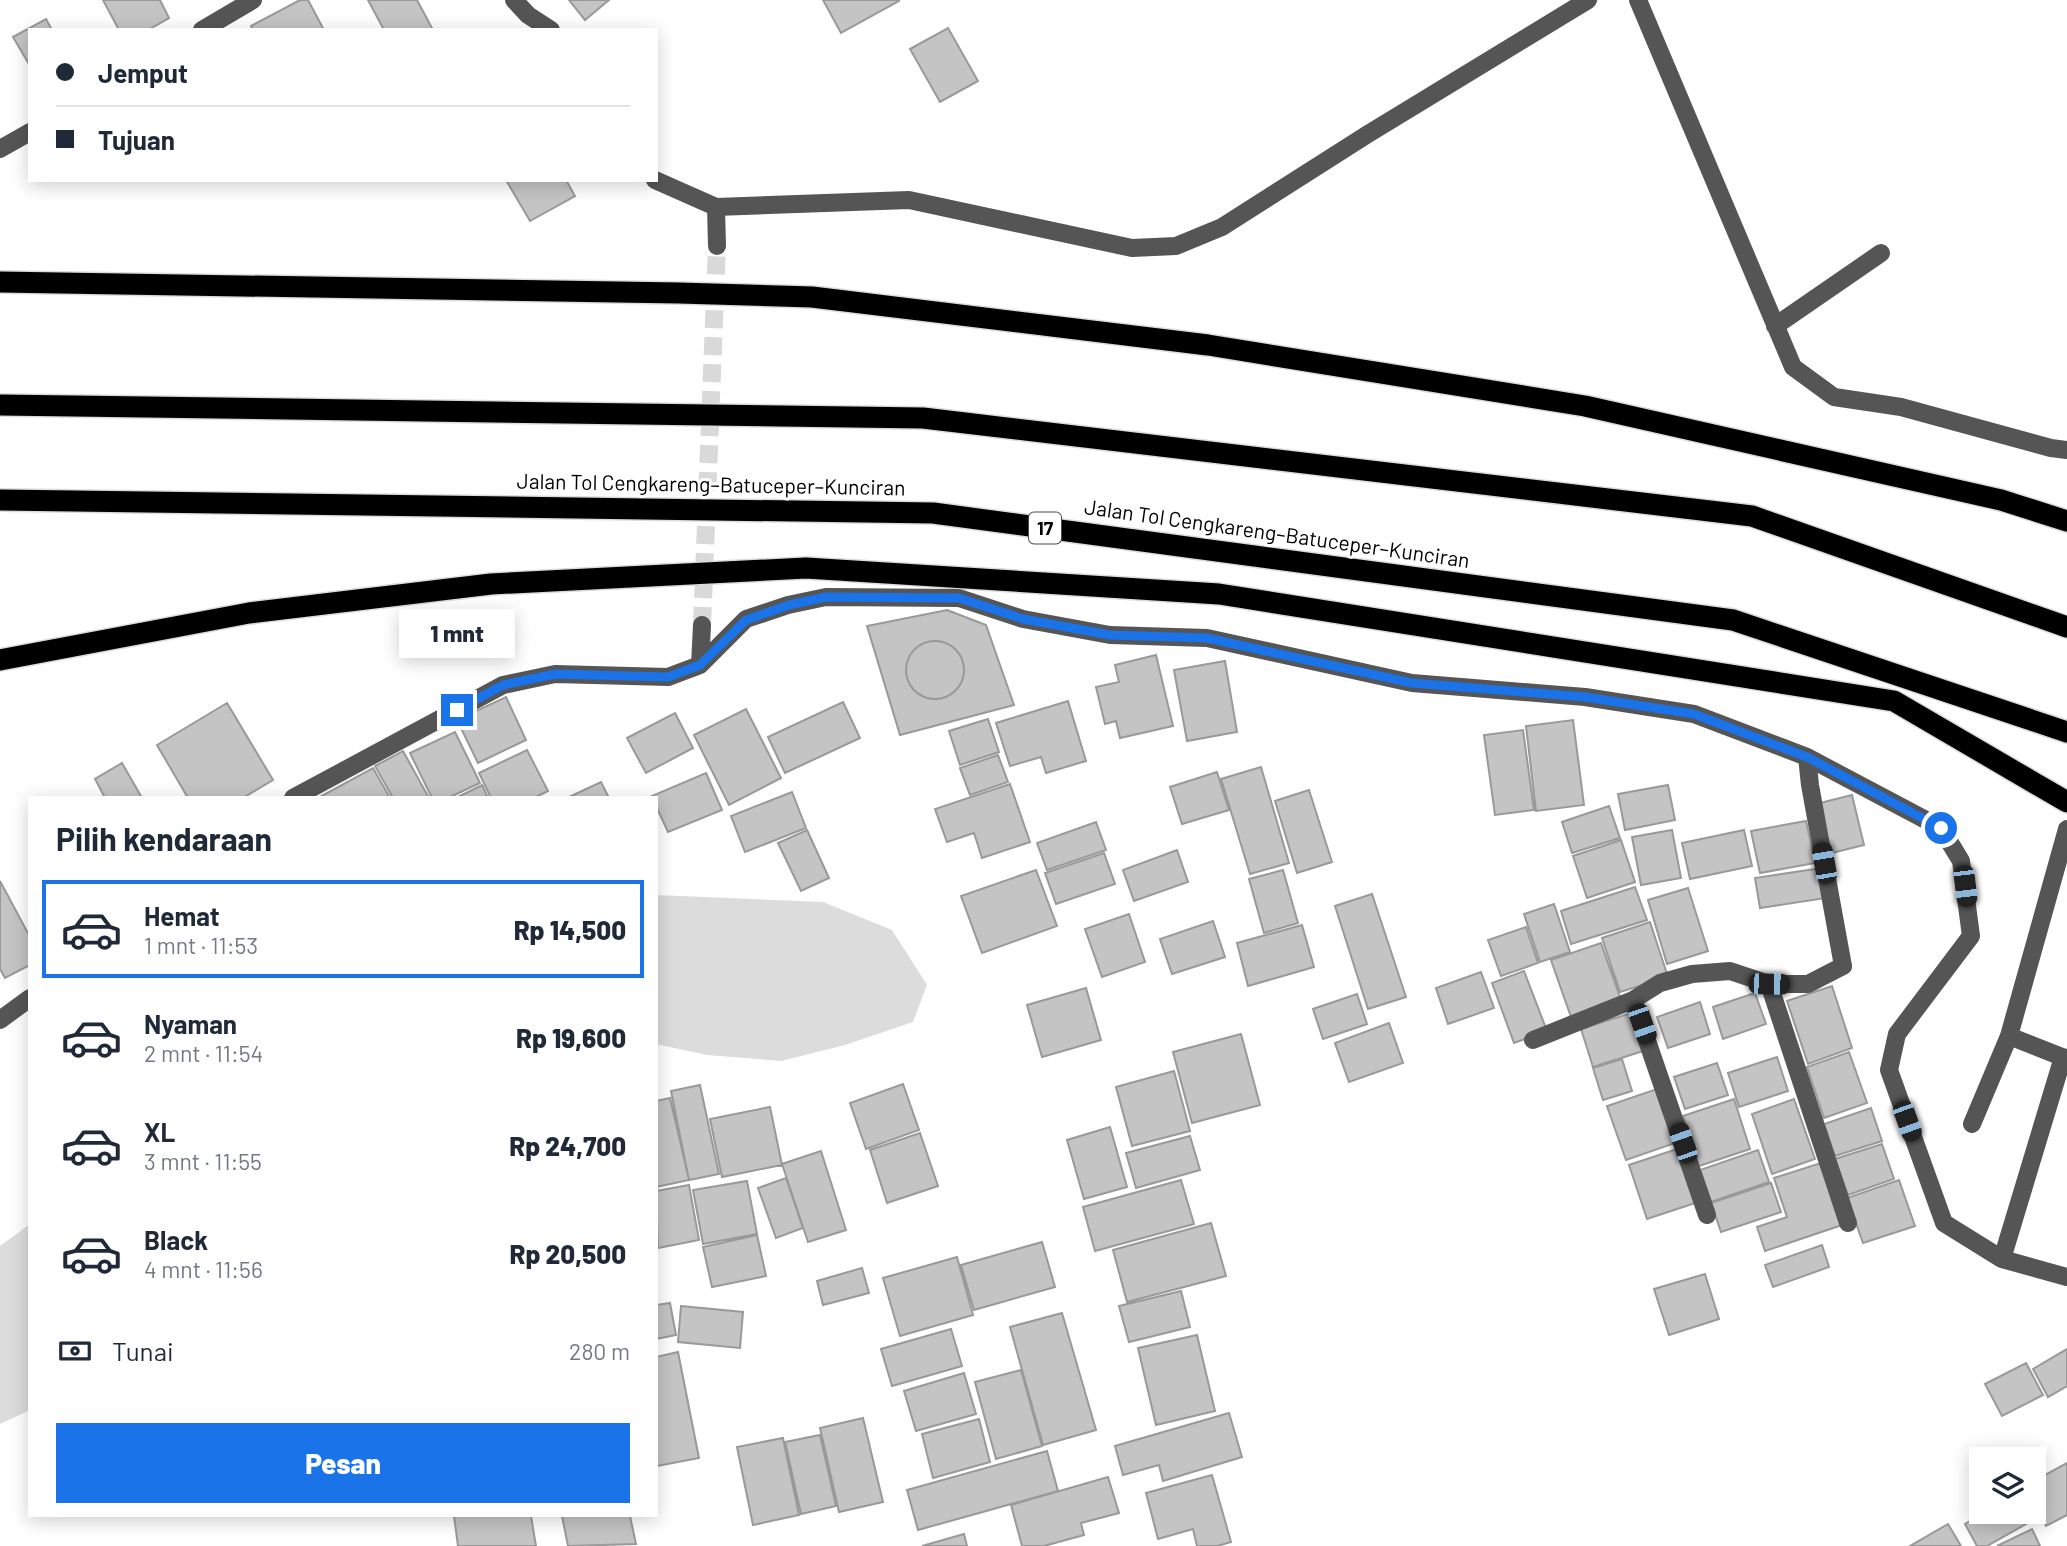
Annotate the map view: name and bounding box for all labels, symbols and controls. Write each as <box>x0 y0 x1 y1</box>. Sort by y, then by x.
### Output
text: Jemput <box>98 57 188 88</box>
text: Tujuan <box>98 124 175 155</box>
street label: Jalan Tol Cengkareng–Batuceper–Kunciran <box>516 468 906 499</box>
street label: Jalan Tol Cengkareng–Batuceper–Kunciran <box>1083 493 1471 572</box>
road number: 17 <box>1029 512 1061 544</box>
callout: 1 mnt <box>399 608 515 658</box>
text: 1 mnt <box>430 619 484 647</box>
route end <box>441 694 473 726</box>
route start <box>1925 812 1957 844</box>
text: Pilih kendaraan <box>56 819 272 857</box>
car <box>1811 840 1838 886</box>
car <box>1953 864 1978 908</box>
icon: car <box>60 898 123 961</box>
text: Hemat <box>144 900 220 931</box>
text: Rp 14,500 <box>514 914 626 945</box>
text: 1 mnt · 11:53 <box>144 931 258 959</box>
car <box>1748 973 1791 995</box>
car <box>1626 1001 1659 1047</box>
icon: car <box>60 1006 123 1069</box>
text: Nyaman <box>144 1008 237 1039</box>
text: Rp 19,600 <box>516 1022 626 1053</box>
text: 2 mnt · 11:54 <box>144 1039 263 1067</box>
car <box>1890 1098 1925 1144</box>
icon: car <box>60 1114 123 1177</box>
text: XL <box>144 1116 175 1147</box>
car <box>1667 1120 1700 1166</box>
text: Rp 24,700 <box>509 1130 626 1161</box>
text: 3 mnt · 11:55 <box>144 1147 262 1175</box>
icon: car <box>60 1222 123 1285</box>
text: Black <box>144 1224 208 1255</box>
text: Rp 20,500 <box>509 1238 626 1269</box>
text: 4 mnt · 11:56 <box>144 1255 263 1283</box>
icon: cash <box>56 1332 94 1370</box>
text: Tunai <box>112 1335 174 1366</box>
text: 280 m <box>569 1337 630 1365</box>
button: Pesan <box>56 1423 630 1503</box>
map controls <box>1969 1447 2046 1524</box>
button: layers <box>1969 1447 2046 1524</box>

